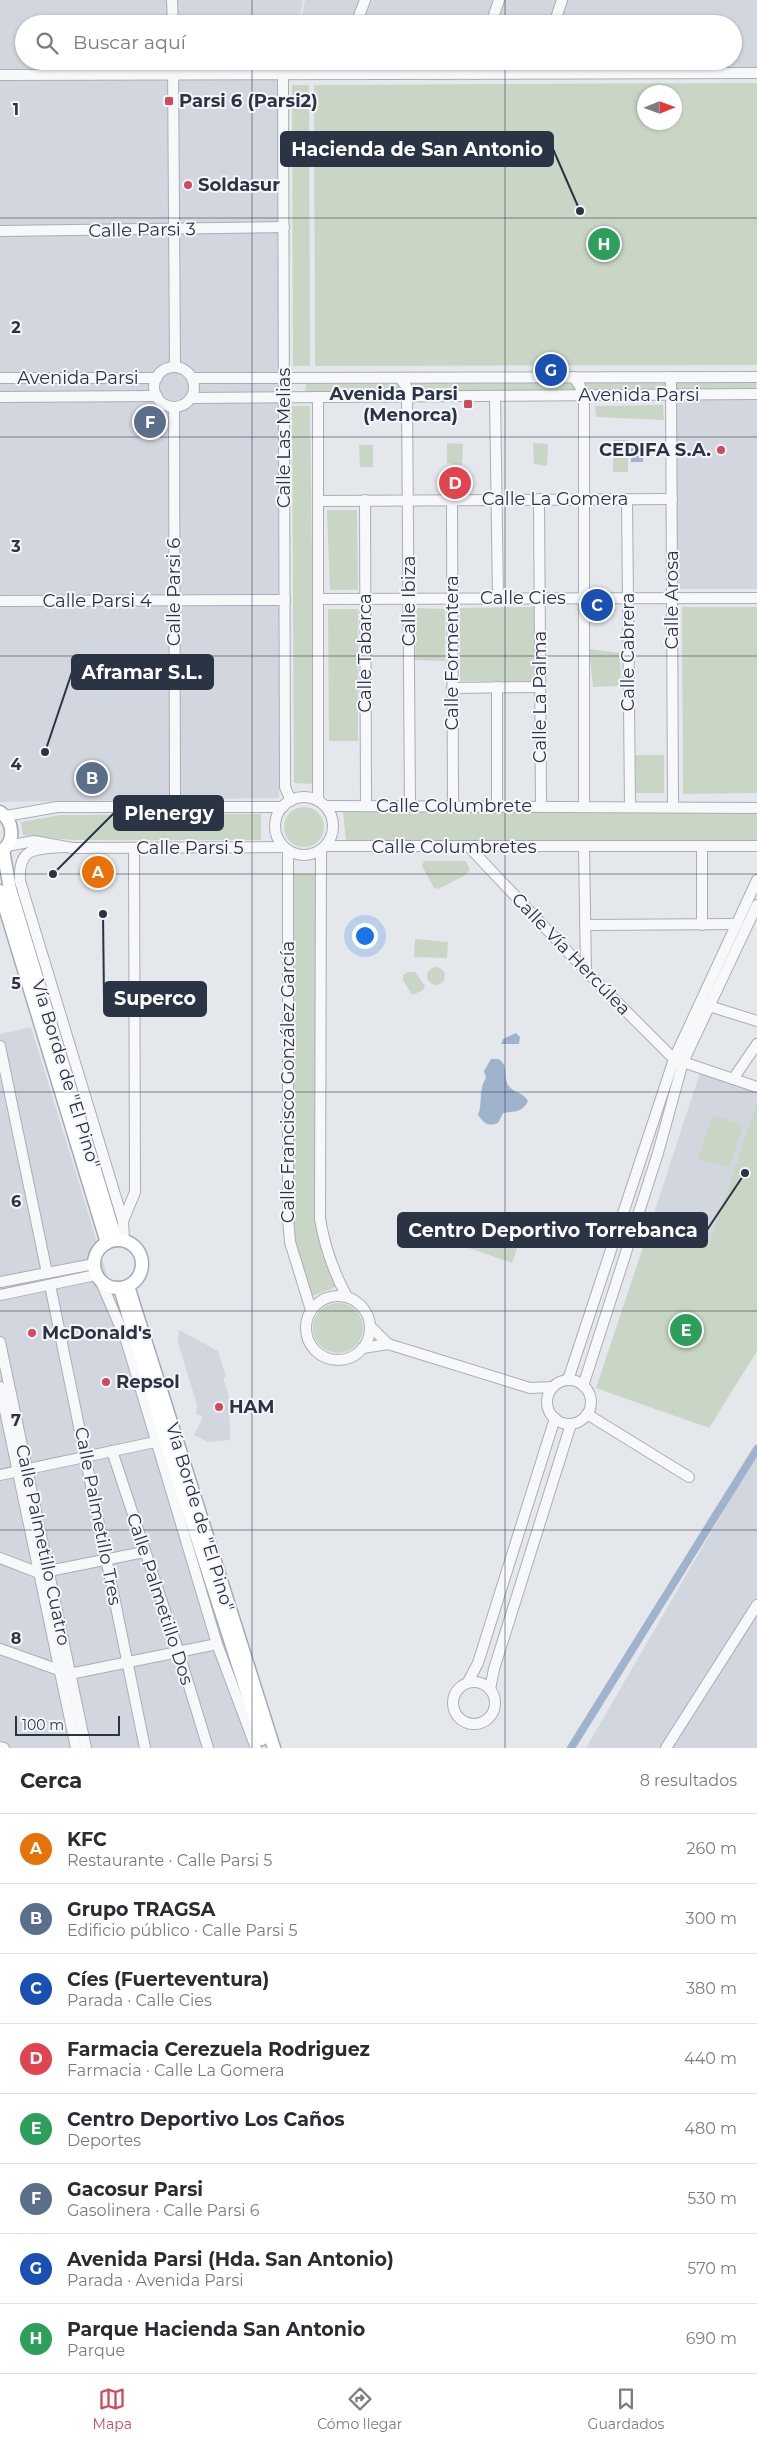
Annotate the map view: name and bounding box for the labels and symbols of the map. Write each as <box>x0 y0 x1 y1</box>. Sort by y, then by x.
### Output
north arrow <box>637 85 682 130</box>
place label: Parsi 6 (Parsi2) <box>179 90 318 112</box>
marker: Parsi 6 (Parsi2) <box>163 95 175 107</box>
text: 1 <box>13 100 19 119</box>
callout: Hacienda de San Antonio <box>281 132 553 166</box>
text: Hacienda de San Antonio <box>291 138 543 161</box>
place label: Soldasur <box>198 174 280 196</box>
marker: Soldasur <box>182 179 194 191</box>
street label: Calle Parsi 3 <box>88 218 196 242</box>
pin: H <box>588 225 620 263</box>
text: 2 <box>11 318 21 337</box>
pin: G <box>535 351 567 389</box>
street label: Avenida Parsi <box>17 367 139 389</box>
street label: Calle Las Melias <box>273 368 295 508</box>
place label: Avenida Parsi (Menorca) <box>329 383 458 426</box>
street label: Avenida Parsi <box>578 384 700 406</box>
marker: Avenida Parsi (Menorca) <box>462 398 474 410</box>
pin: F <box>134 403 166 441</box>
place label: CEDIFA S.A. <box>599 439 711 461</box>
marker: CEDIFA S.A. <box>715 444 727 456</box>
pin: D <box>439 464 471 502</box>
street label: Calle La Gomera <box>482 488 628 510</box>
text: 3 <box>10 537 21 556</box>
street label: Calle Parsi 6 <box>163 538 185 646</box>
street label: Calle Arosa <box>661 550 683 650</box>
street label: Calle Ibiza <box>398 556 420 646</box>
street label: Calle Formentera <box>441 575 463 731</box>
pin: C <box>581 586 613 624</box>
street label: Calle Cies <box>480 587 566 609</box>
street label: Calle Parsi 4 <box>42 590 152 612</box>
street label: Calle Tabarca <box>354 593 376 713</box>
street label: Calle Cabrera <box>617 593 639 711</box>
street label: Calle La Palma <box>529 631 551 763</box>
callout: Aframar S.L. <box>72 655 213 689</box>
text: Aframar S.L. <box>81 661 202 684</box>
text: 4 <box>10 755 22 774</box>
pin: B <box>76 759 108 797</box>
street label: Calle Columbrete <box>376 795 532 817</box>
callout: Plenergy <box>114 796 223 830</box>
text: Plenergy <box>124 802 214 825</box>
street label: Calle Columbretes <box>372 836 537 858</box>
street label: Calle Parsi 5 <box>136 837 244 859</box>
pin: A <box>82 853 114 891</box>
street label: Calle Vía Hercúlea <box>507 888 635 1020</box>
your location <box>352 923 378 949</box>
street label: Calle Francisco González García <box>277 941 299 1223</box>
text: 5 <box>11 974 21 993</box>
street label: Vía Borde de "El Pino" <box>27 977 105 1171</box>
callout: Superco <box>104 982 206 1016</box>
text: Superco <box>114 987 196 1010</box>
text: 6 <box>11 1192 21 1211</box>
callout: Centro Deportivo Torrebanca <box>398 1213 707 1247</box>
text: Centro Deportivo Torrebanca <box>408 1219 698 1242</box>
pin: E <box>670 1311 702 1349</box>
place label: McDonald's <box>42 1322 152 1344</box>
marker: McDonald's <box>26 1327 38 1339</box>
place label: Repsol <box>116 1371 180 1393</box>
marker: Repsol <box>100 1376 112 1388</box>
place label: HAM <box>229 1396 275 1418</box>
marker: HAM <box>213 1401 225 1413</box>
text: 7 <box>11 1411 21 1430</box>
street label: Vía Borde de "El Pino" <box>161 1420 239 1614</box>
street label: Calle Palmetillo Tres <box>70 1425 126 1607</box>
street label: Calle Palmetillo Cuatro <box>11 1442 75 1648</box>
street label: Calle Palmetillo Dos <box>122 1510 198 1688</box>
text: 8 <box>11 1629 21 1648</box>
scale bar <box>15 1713 120 1736</box>

